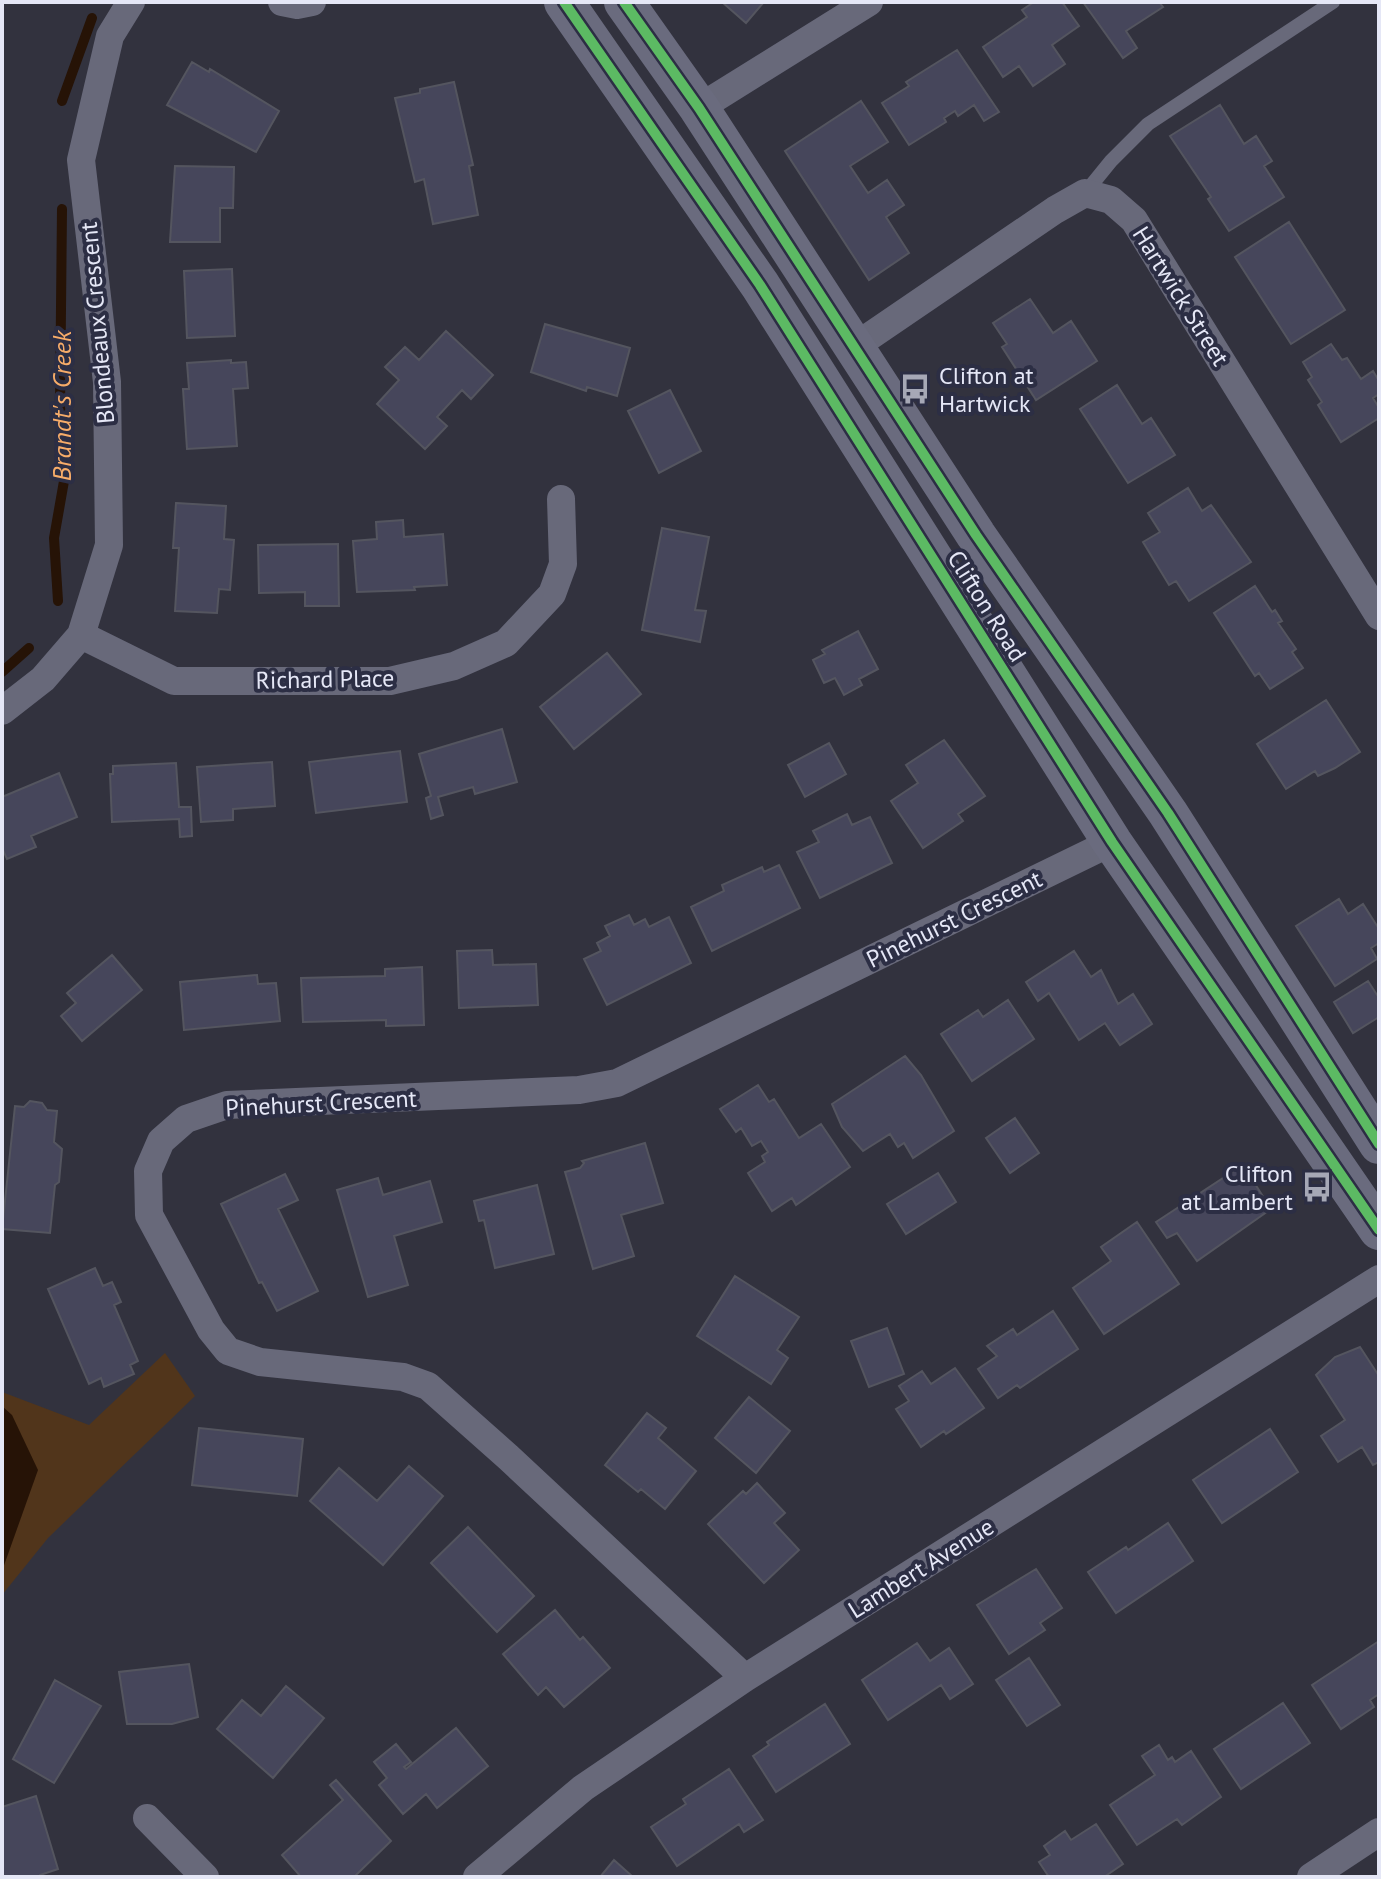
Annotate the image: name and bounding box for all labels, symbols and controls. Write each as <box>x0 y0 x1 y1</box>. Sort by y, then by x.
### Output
street label: Blondeaux Crescent <box>73 221 121 425</box>
street label: Hartwick Street <box>1126 221 1236 371</box>
water label: Brandt's Creek <box>45 329 78 481</box>
place label: Clifton at Hartwick <box>939 360 1034 419</box>
bus stop icon: Clifton at Hartwick <box>898 372 932 406</box>
street label: Clifton Road <box>941 545 1033 667</box>
street label: Richard Place <box>255 662 395 696</box>
street label: Pinehurst Crescent <box>861 863 1047 975</box>
street label: Pinehurst Crescent <box>225 1083 417 1123</box>
place label: Clifton at Lambert <box>1181 1158 1293 1217</box>
bus stop icon: Clifton at Lambert <box>1300 1170 1334 1204</box>
street label: Lambert Avenue <box>842 1511 1000 1625</box>

